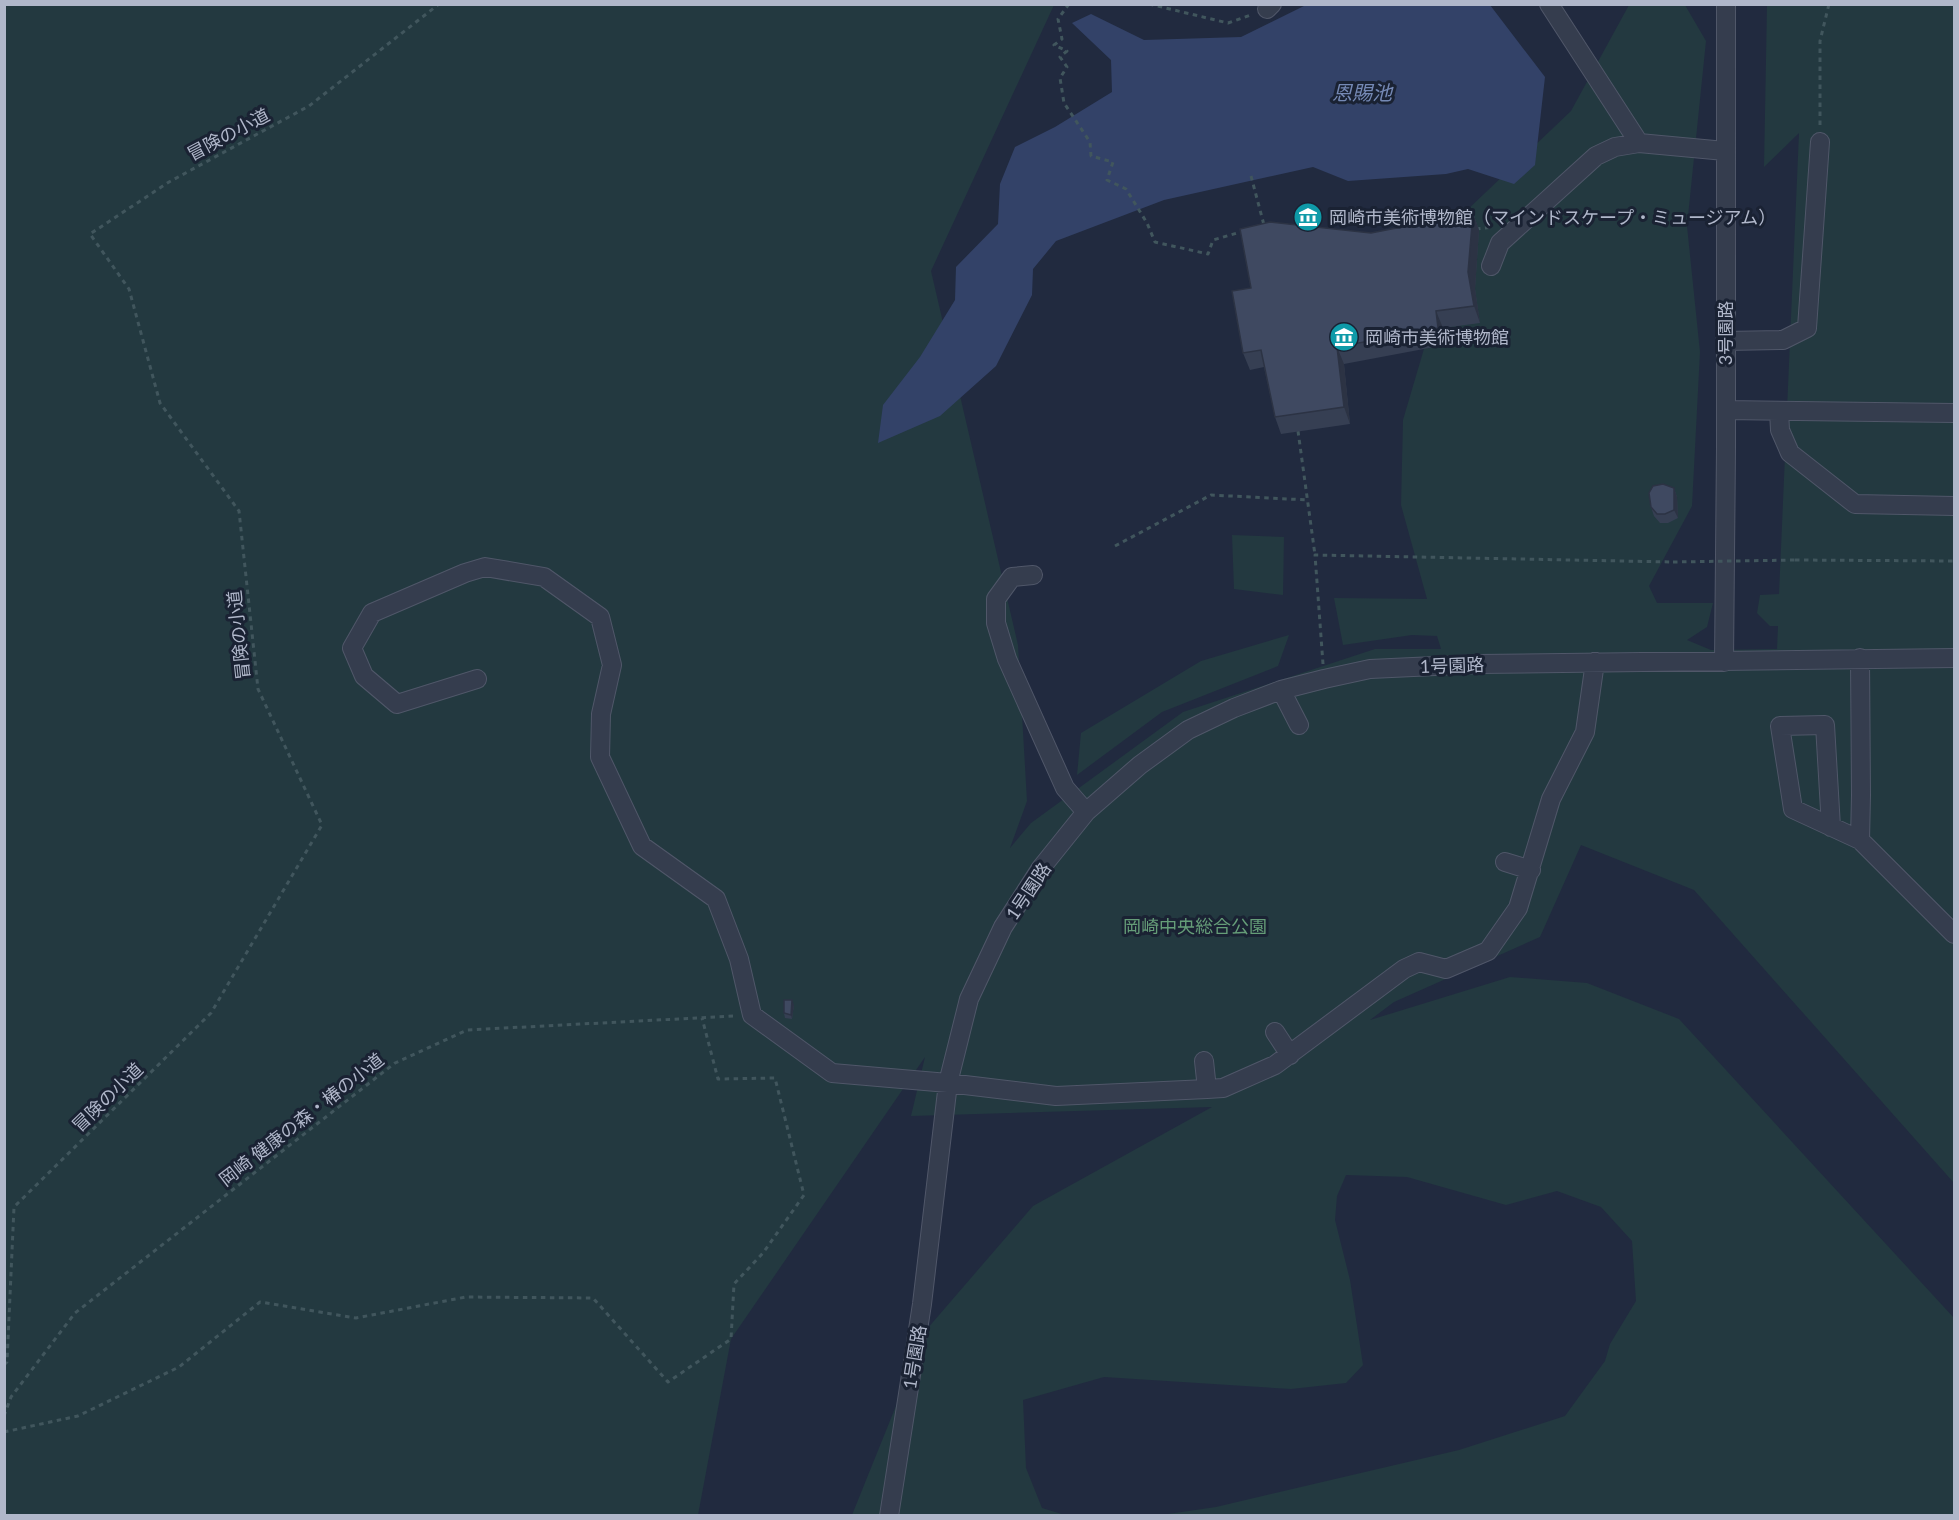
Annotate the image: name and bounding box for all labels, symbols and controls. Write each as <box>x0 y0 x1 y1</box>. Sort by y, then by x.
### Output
water label: 恩賜池 <box>1332 80 1394 104</box>
street label: 冒険の小道 <box>183 103 273 165</box>
museum icon: 岡崎市美術博物館（マインドスケープ・ミュージアム） <box>1292 201 1324 233</box>
place label: 岡崎市美術博物館（マインドスケープ・ミュージアム） <box>1329 206 1776 228</box>
street label: 3号園路 <box>1714 301 1736 365</box>
museum icon: 岡崎市美術博物館 <box>1328 321 1360 353</box>
place label: 岡崎市美術博物館 <box>1365 326 1509 348</box>
street label: 冒険の小道 <box>222 589 254 681</box>
street label: 1号園路 <box>1419 653 1485 677</box>
street label: 1号園路 <box>1001 858 1055 924</box>
park label: 岡崎中央総合公園 <box>1123 915 1267 937</box>
street label: 岡崎 健康の森・椿の小道 <box>214 1048 388 1190</box>
street label: 冒険の小道 <box>67 1058 147 1136</box>
street label: 1号園路 <box>898 1323 930 1391</box>

